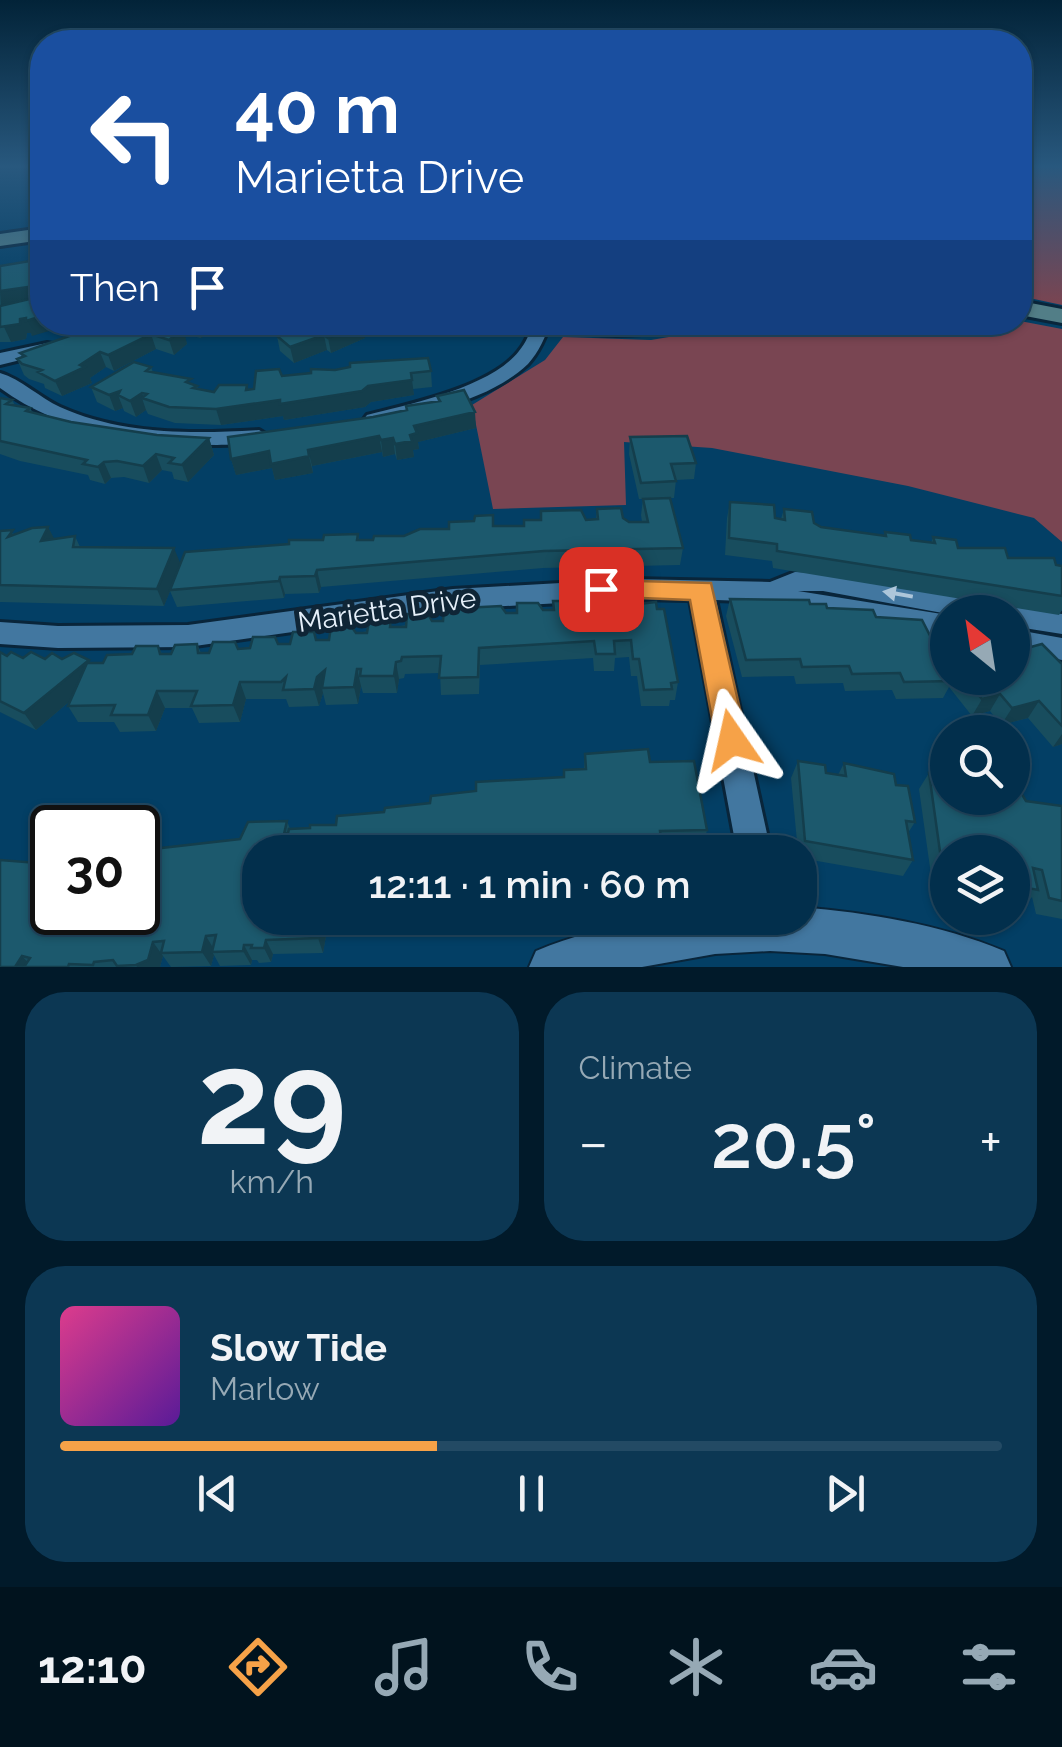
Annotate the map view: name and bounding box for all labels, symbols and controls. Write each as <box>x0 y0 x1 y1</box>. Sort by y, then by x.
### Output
text: 40 m <box>235 67 400 149</box>
icon: left <box>70 70 200 200</box>
text: Marietta Drive <box>235 151 524 204</box>
icon: arrive <box>180 260 235 315</box>
text: Then <box>70 265 160 310</box>
pin <box>559 547 644 632</box>
icon: arrive <box>574 562 629 617</box>
street label: Marietta Drive <box>296 581 478 639</box>
one-way arrow <box>882 586 914 601</box>
north arrow <box>930 595 1030 695</box>
map controls <box>930 595 1030 935</box>
position arrow <box>680 688 784 792</box>
button: search <box>930 715 1030 815</box>
speed limit sign: 30 <box>30 805 160 935</box>
button: layers <box>930 835 1030 935</box>
text: 12:11 · 1 min · 60 m <box>368 862 691 907</box>
text: 29 <box>197 1022 347 1174</box>
text: Climate <box>579 1049 692 1086</box>
text: 20.5° <box>711 1097 876 1186</box>
text: − <box>579 1110 608 1175</box>
text: + <box>979 1110 1002 1175</box>
text: km/h <box>230 1163 314 1200</box>
text: Slow Tide <box>210 1325 387 1370</box>
text: Marlow <box>210 1370 320 1407</box>
icon: previous <box>190 1466 245 1521</box>
icon: pause <box>504 1466 559 1521</box>
icon: next <box>818 1466 873 1521</box>
icon: directions <box>223 1632 293 1702</box>
icon: music <box>369 1632 439 1702</box>
icon: phone <box>515 1632 585 1702</box>
icon: climate <box>661 1632 731 1702</box>
icon: car <box>808 1632 878 1702</box>
icon: filters <box>954 1632 1024 1702</box>
text: 12:10 <box>38 1641 147 1694</box>

